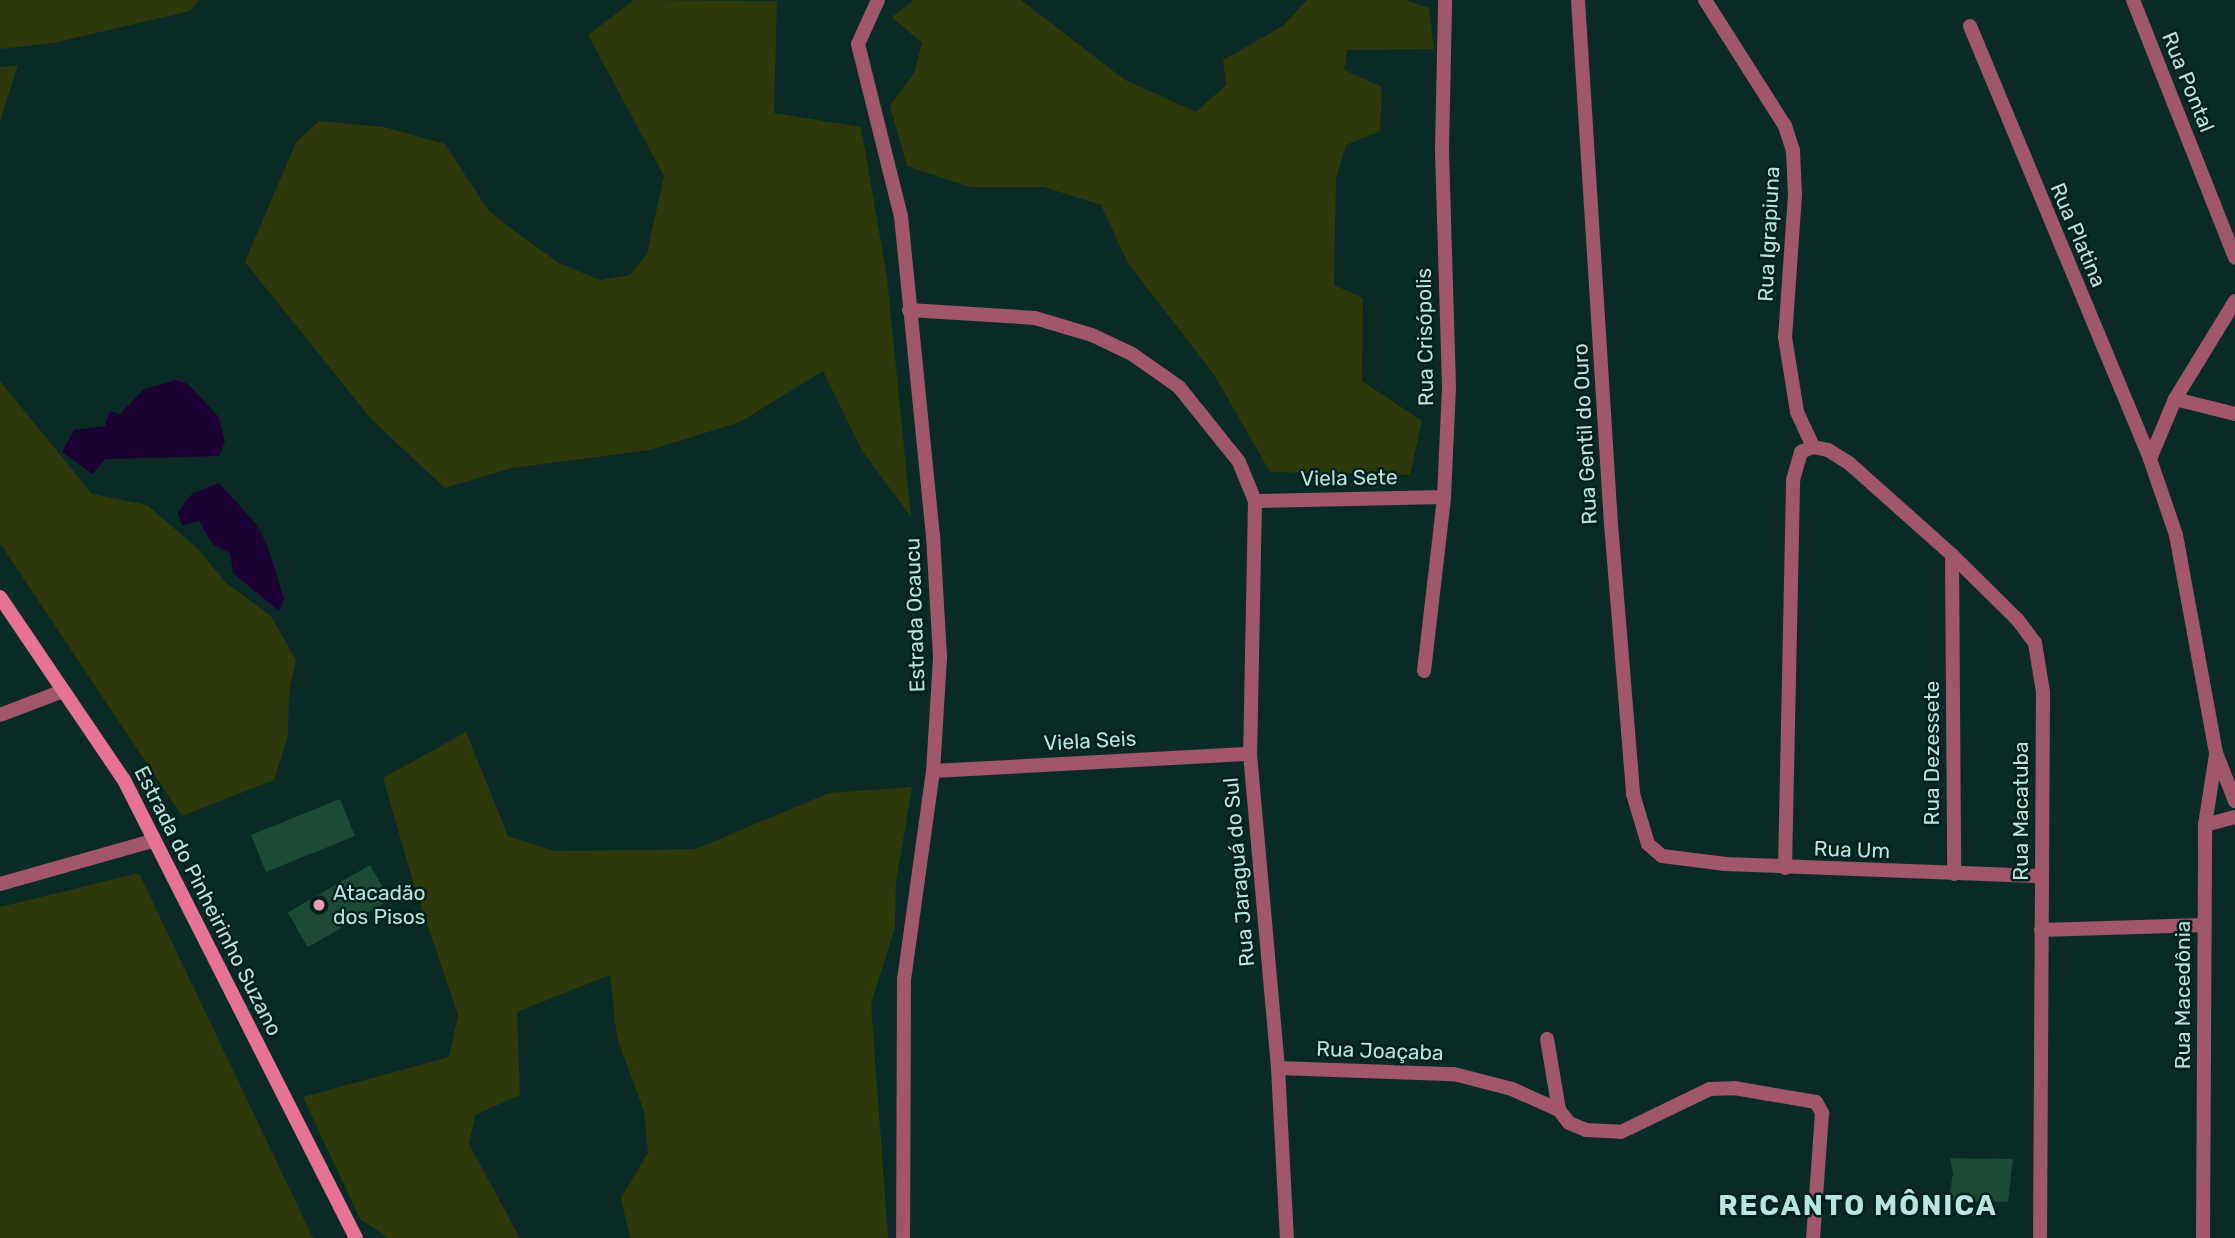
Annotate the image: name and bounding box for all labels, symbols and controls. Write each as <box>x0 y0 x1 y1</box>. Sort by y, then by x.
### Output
street label: Rua Pontal <box>2156 28 2220 136</box>
street label: Rua Igrapiuna <box>1753 166 1785 302</box>
street label: Rua Platina <box>2045 179 2111 291</box>
street label: Rua Crisópolis <box>1411 268 1439 406</box>
street label: Rua Gentil do Ouro <box>1568 343 1602 525</box>
street label: Viela Sete <box>1300 465 1398 491</box>
street label: Estrada Ocaucu <box>900 537 930 693</box>
street label: Rua Dezessete <box>1919 681 1945 825</box>
street label: Viela Seis <box>1043 726 1137 756</box>
street label: Rua Macatuba <box>2008 741 2034 881</box>
street label: Estrada do Pinheirinho Suzano <box>129 762 287 1040</box>
street label: Rua Jaraguá do Sul <box>1218 776 1260 968</box>
street label: Rua Um <box>1813 836 1891 864</box>
place label: Atacadão dos Pisos <box>333 880 426 930</box>
marker: Atacadão dos Pisos <box>311 897 327 913</box>
street label: Rua Macedônia <box>2170 921 2196 1069</box>
street label: Rua Joaçaba <box>1316 1036 1444 1066</box>
district label: RECANTO MÔNICA <box>1720 1189 1996 1223</box>

